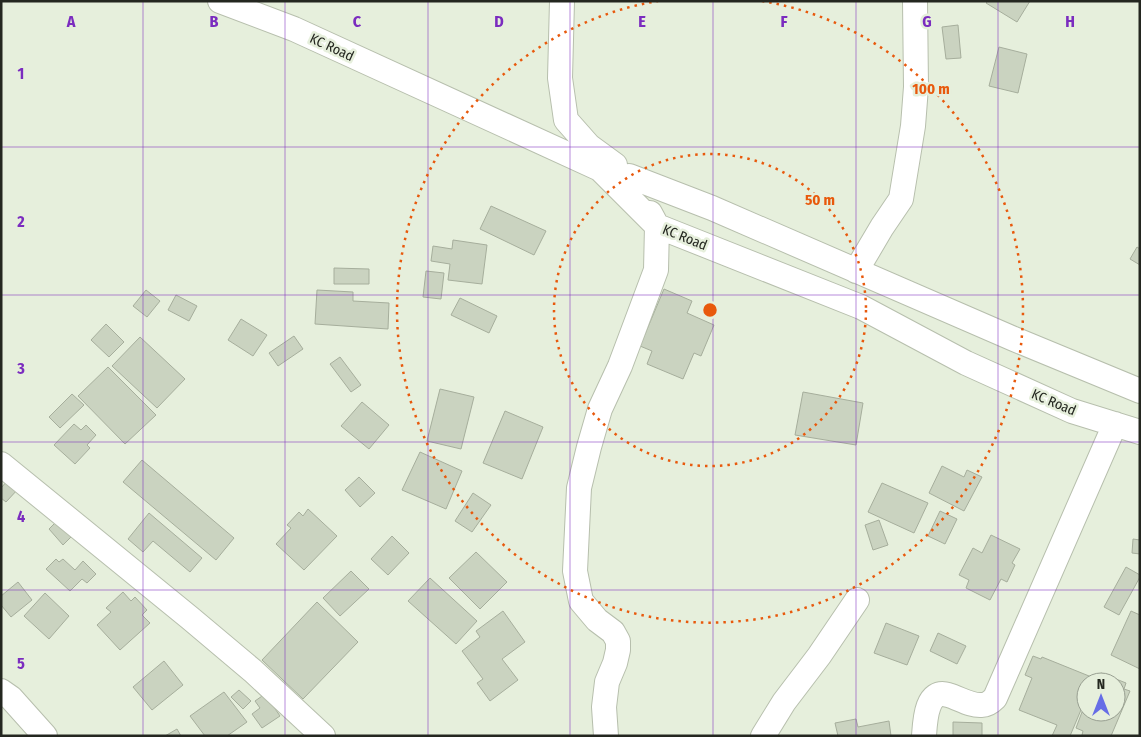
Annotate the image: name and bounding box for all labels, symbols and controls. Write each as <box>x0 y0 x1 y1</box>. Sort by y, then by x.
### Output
text: A <box>66 12 76 31</box>
text: B <box>210 12 219 31</box>
text: C <box>353 12 362 31</box>
text: D <box>494 12 504 31</box>
text: E <box>638 12 646 31</box>
text: F <box>780 12 788 31</box>
text: G <box>922 12 932 31</box>
text: H <box>1065 12 1075 31</box>
street label: KC Road <box>307 30 357 65</box>
text: 1 <box>18 64 24 83</box>
text: 100 m <box>912 80 950 98</box>
text: 50 m <box>805 191 835 209</box>
text: 2 <box>16 212 25 231</box>
street label: KC Road <box>660 221 710 254</box>
centre of rings <box>701 301 719 319</box>
text: 3 <box>16 359 25 378</box>
street label: KC Road <box>1029 386 1079 419</box>
text: 4 <box>17 507 25 526</box>
text: 5 <box>17 654 25 673</box>
north arrow <box>1076 672 1126 722</box>
text: N <box>1097 676 1105 693</box>

